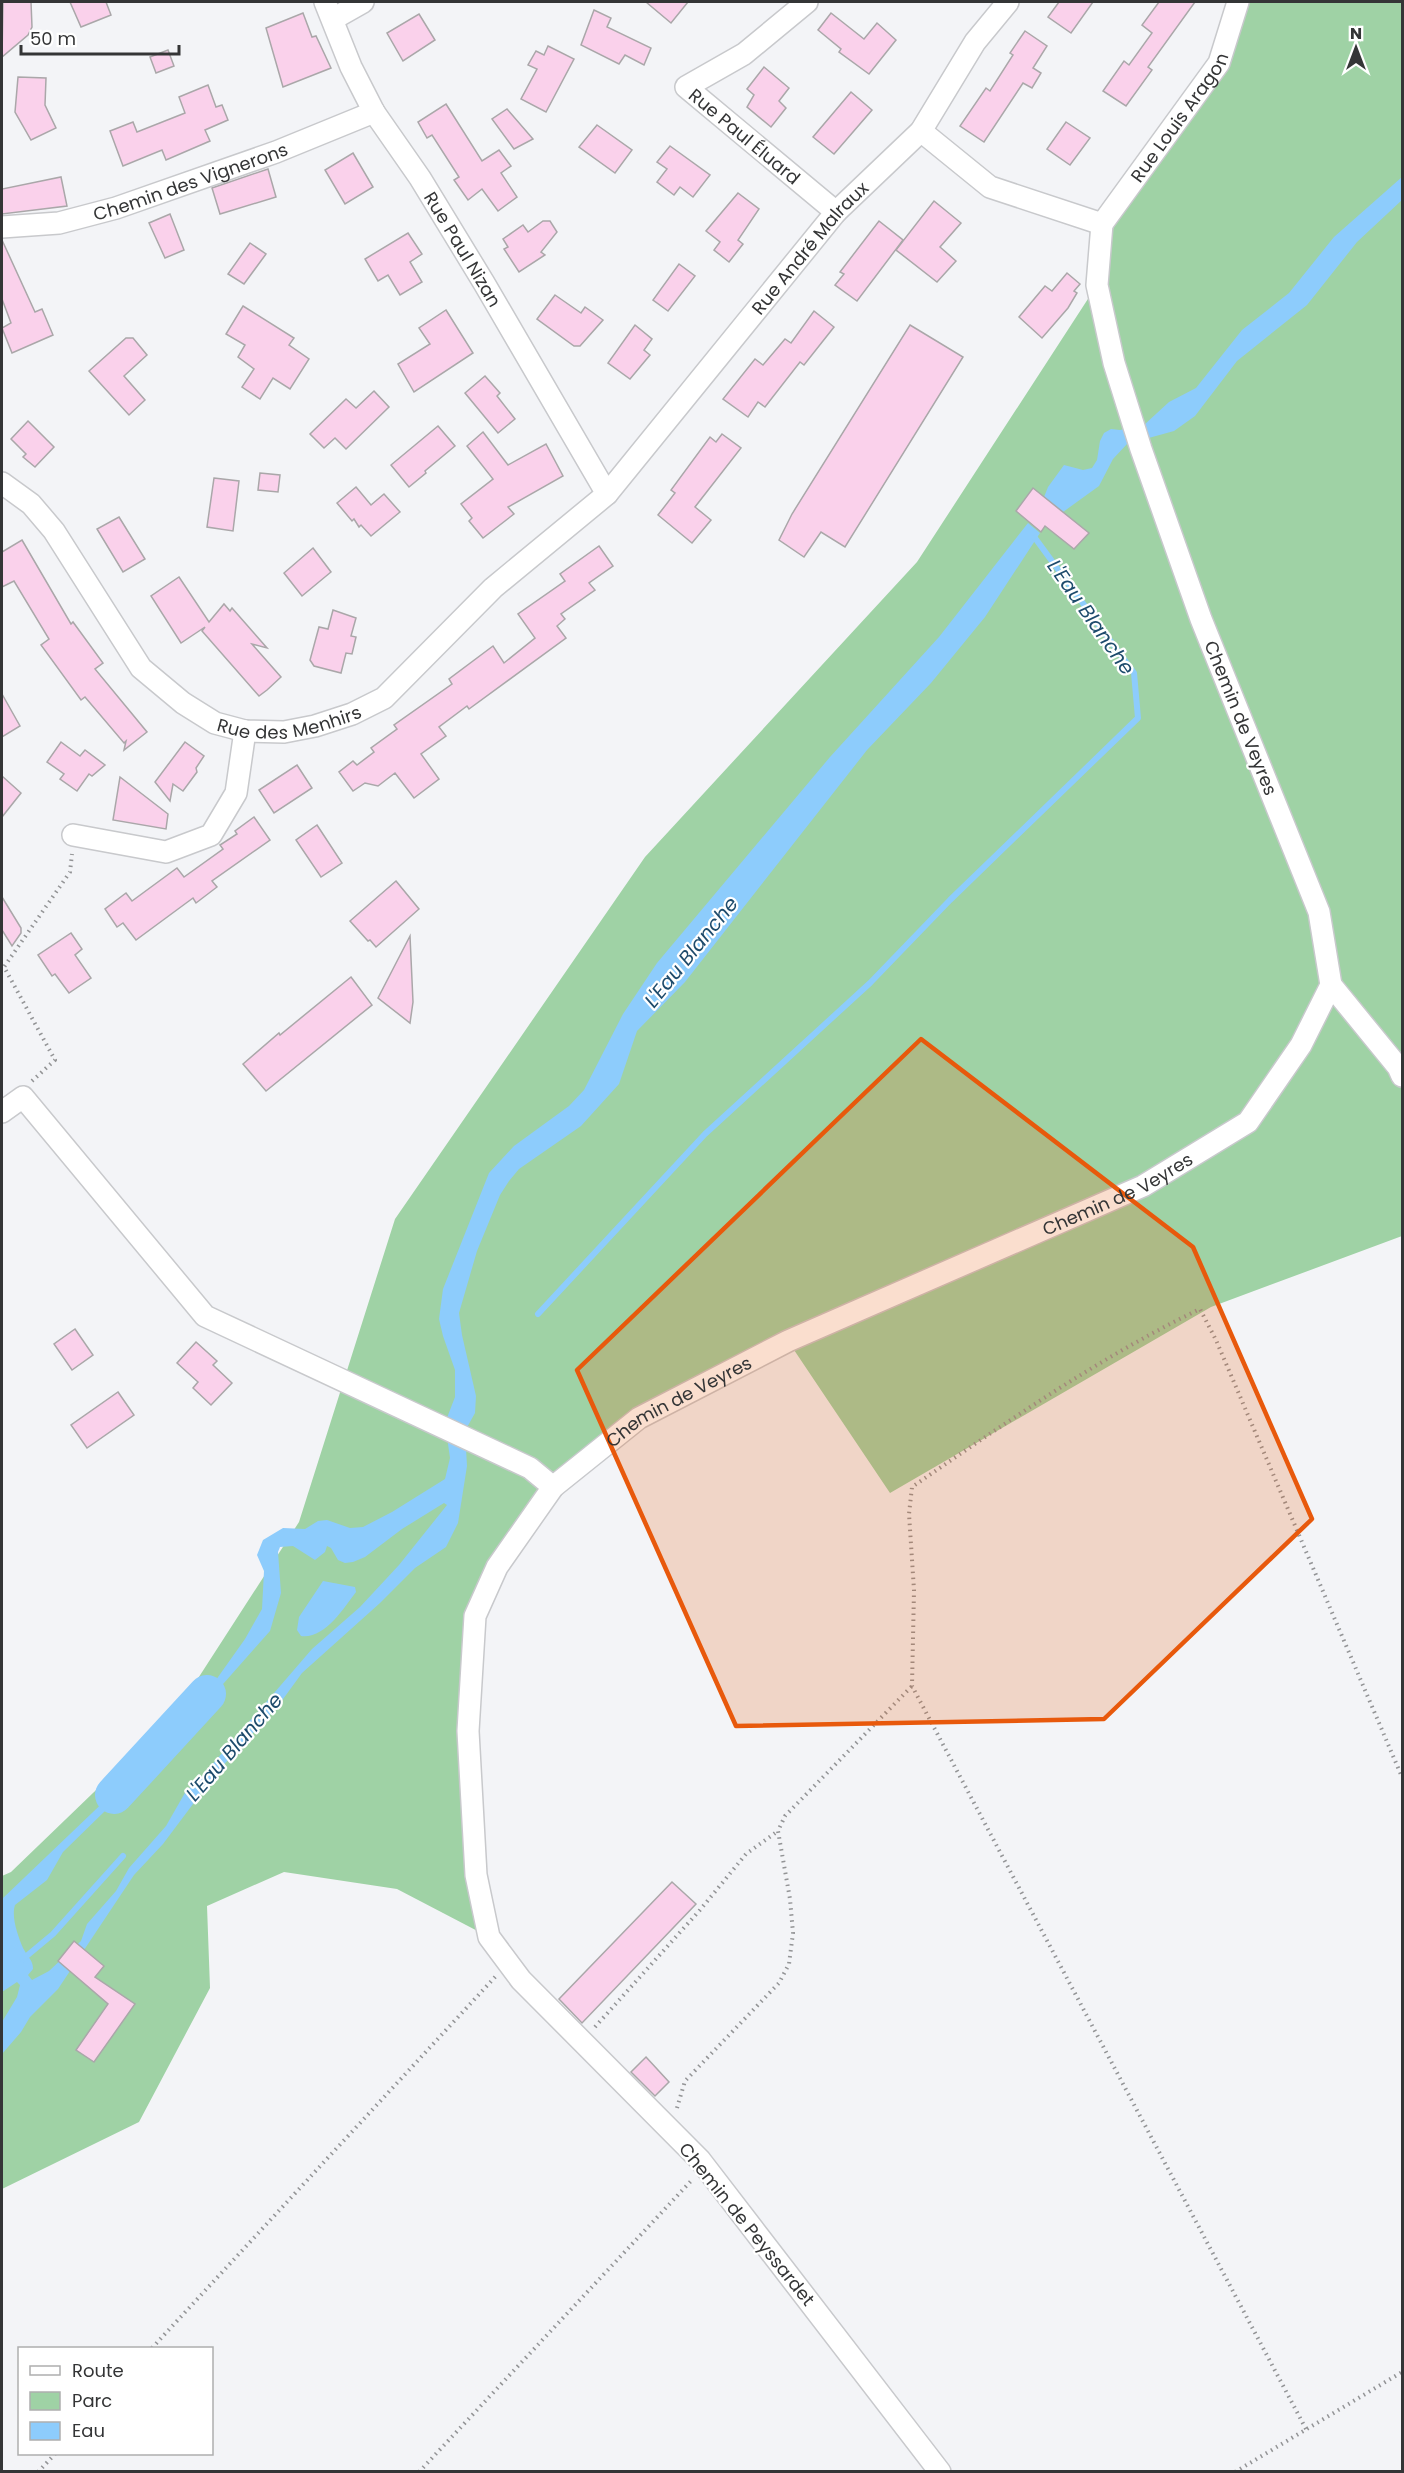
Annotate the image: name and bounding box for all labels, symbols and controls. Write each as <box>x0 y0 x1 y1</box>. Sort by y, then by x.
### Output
scale bar <box>21 18 178 56</box>
north arrow <box>1326 18 1386 78</box>
text: N <box>1350 22 1362 45</box>
text: 50 m <box>30 26 76 51</box>
street label: Rue Louis Aragon <box>1124 50 1234 187</box>
street label: Rue Paul Éluard <box>684 82 806 190</box>
street label: Chemin des Vignerons <box>90 136 291 226</box>
street label: Rue André Malraux <box>745 175 874 319</box>
street label: Rue Paul Nizan <box>418 187 508 311</box>
water label: L'Eau Blanche <box>1041 554 1141 680</box>
street label: Chemin de Veyres <box>1199 637 1283 799</box>
street label: Rue des Menhirs <box>215 699 365 745</box>
water label: L'Eau Blanche <box>638 891 744 1013</box>
street label: Chemin de Veyres <box>1038 1146 1197 1241</box>
street label: Chemin de Veyres <box>600 1350 756 1453</box>
water label: L'Eau Blanche <box>179 1687 289 1807</box>
street label: Chemin de Peyssardet <box>673 2137 821 2311</box>
legend <box>18 2347 213 2455</box>
text: Route <box>72 2358 124 2383</box>
text: Parc <box>72 2388 112 2413</box>
text: Eau <box>72 2418 105 2443</box>

